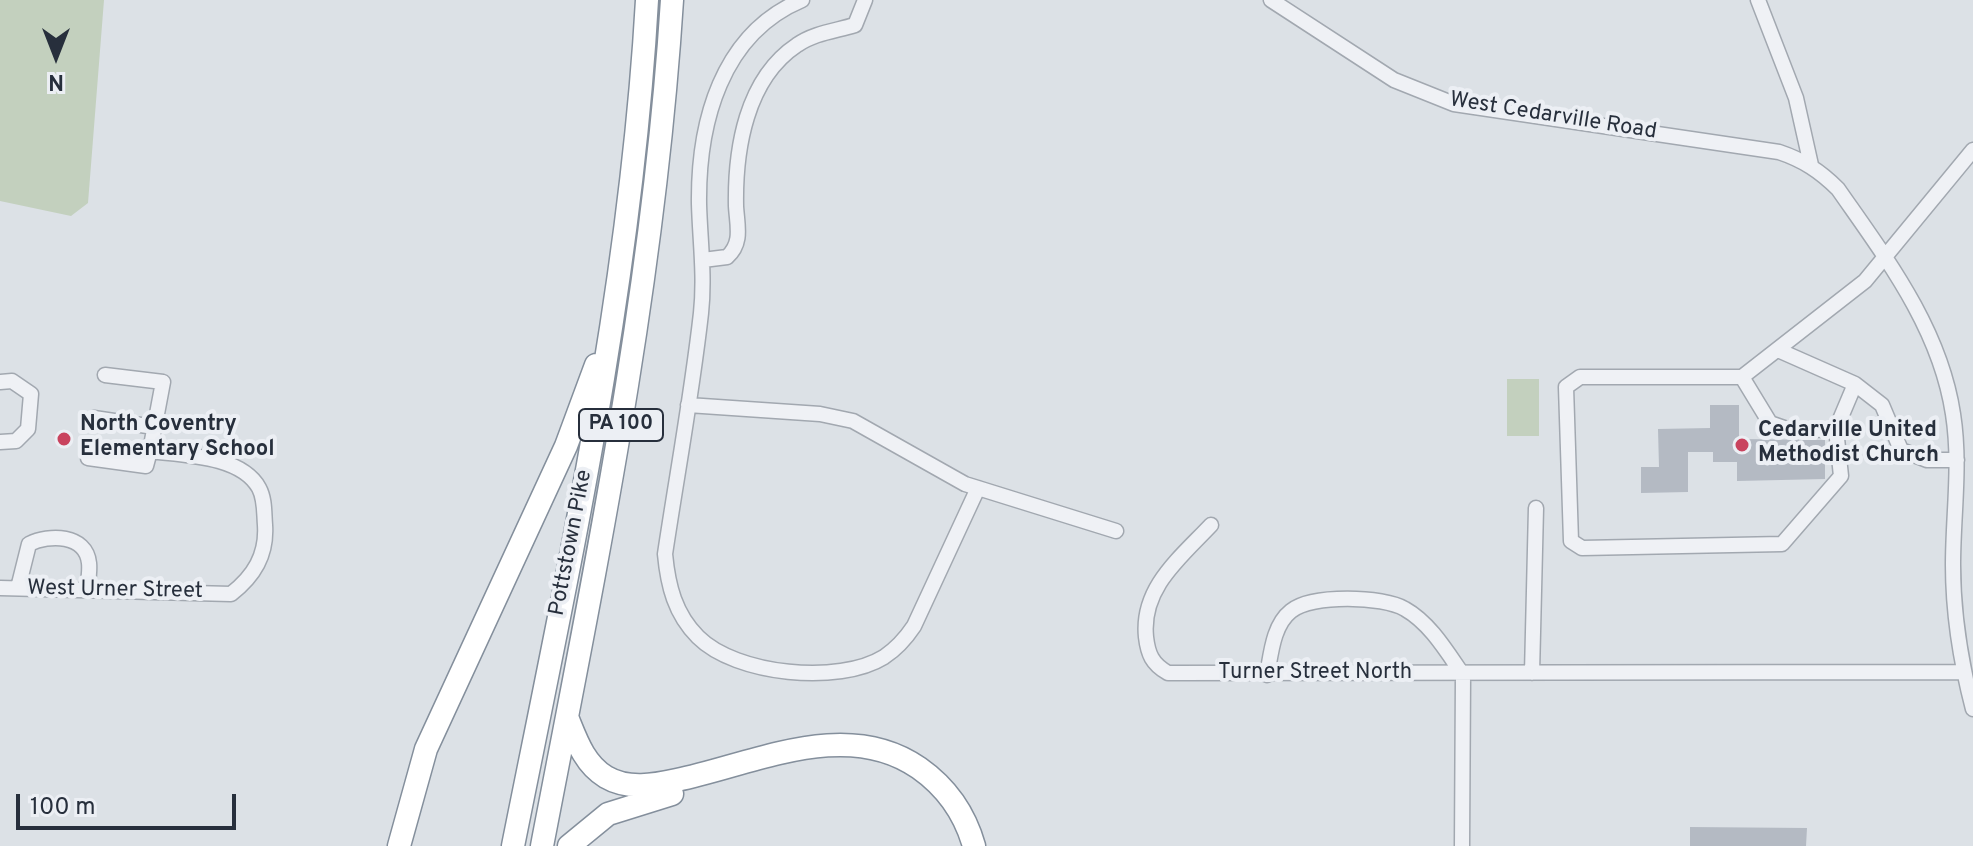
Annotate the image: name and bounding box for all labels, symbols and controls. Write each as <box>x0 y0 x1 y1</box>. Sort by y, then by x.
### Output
north arrow <box>16 16 96 96</box>
text: N <box>48 67 64 94</box>
street label: West Cedarville Road <box>1448 88 1658 146</box>
road number: PA 100 <box>579 409 663 441</box>
place label: North Coventry Elementary School <box>80 413 275 464</box>
place label: Cedarville United Methodist Church <box>1758 419 1939 470</box>
marker: North Coventry Elementary School <box>55 430 73 448</box>
marker: Cedarville United Methodist Church <box>1733 436 1751 454</box>
street label: Pottstown Pike <box>545 468 599 618</box>
street label: West Urner Street <box>27 576 203 606</box>
street label: Turner Street North <box>1218 661 1412 687</box>
scale bar <box>20 778 240 828</box>
text: 100 m <box>30 793 96 823</box>

